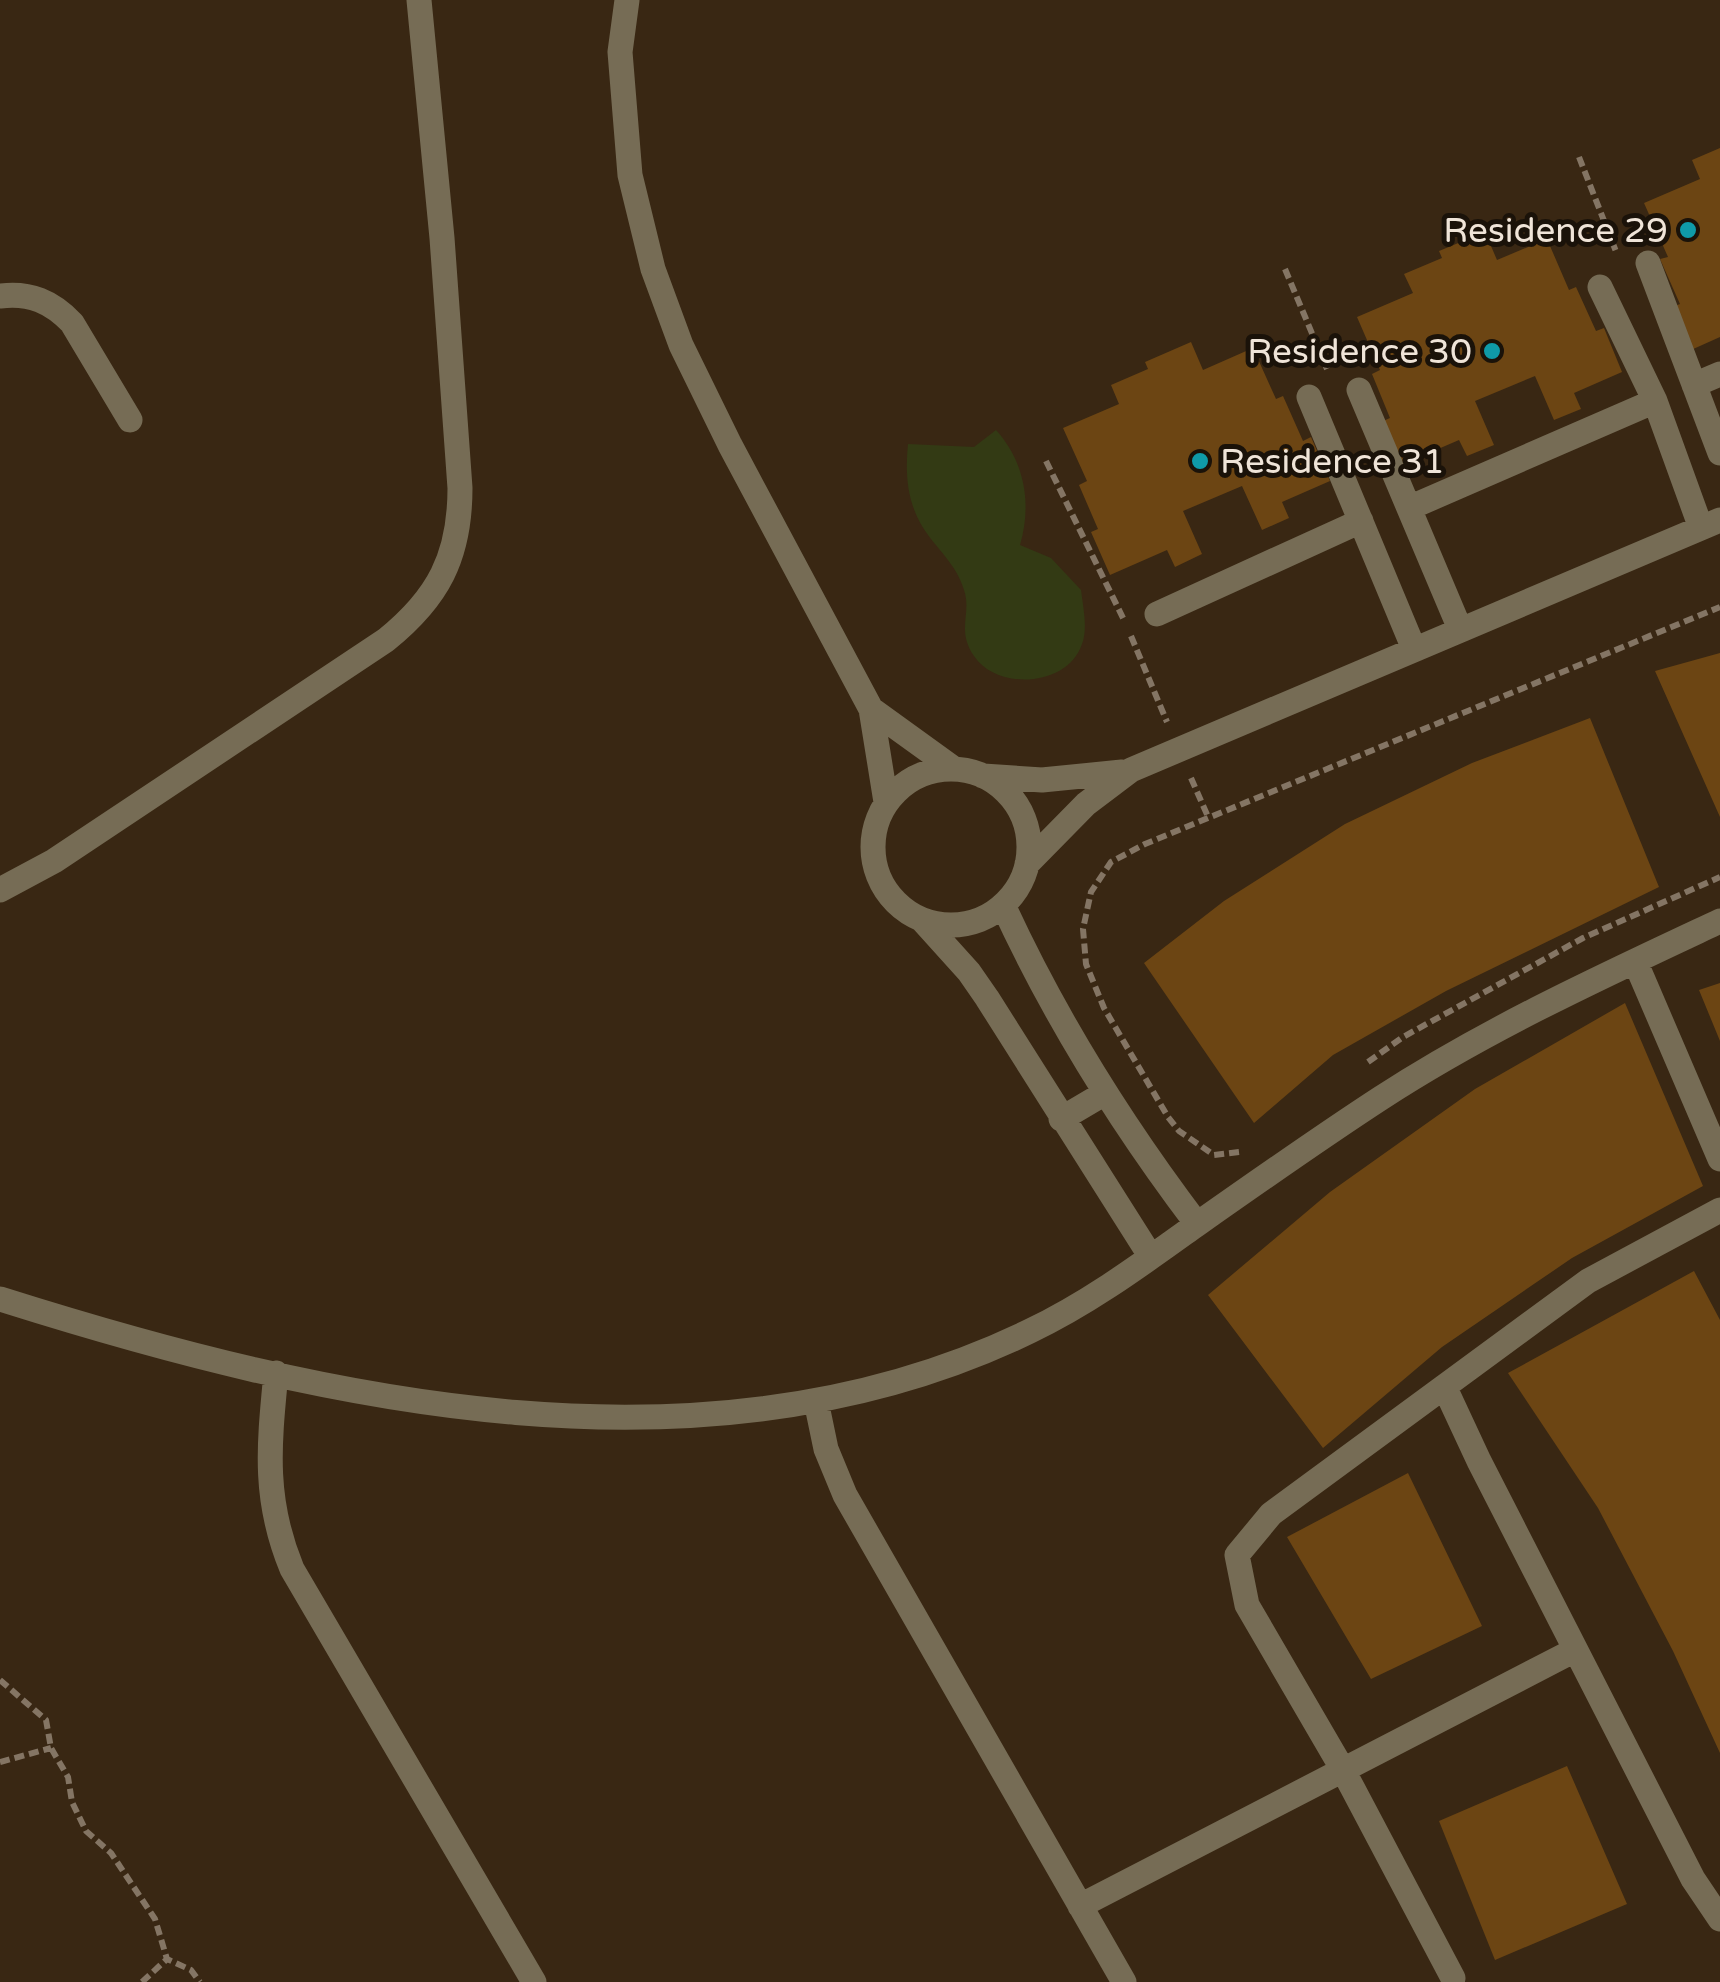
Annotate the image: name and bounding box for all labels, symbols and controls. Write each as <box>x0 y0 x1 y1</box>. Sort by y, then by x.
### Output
place label: Residence 29 <box>1443 210 1668 252</box>
marker: Residence 29 <box>1677 219 1699 241</box>
place label: Residence 30 <box>1247 331 1472 373</box>
marker: Residence 30 <box>1481 340 1503 362</box>
place label: Residence 31 <box>1220 441 1445 483</box>
marker: Residence 31 <box>1189 450 1211 472</box>

